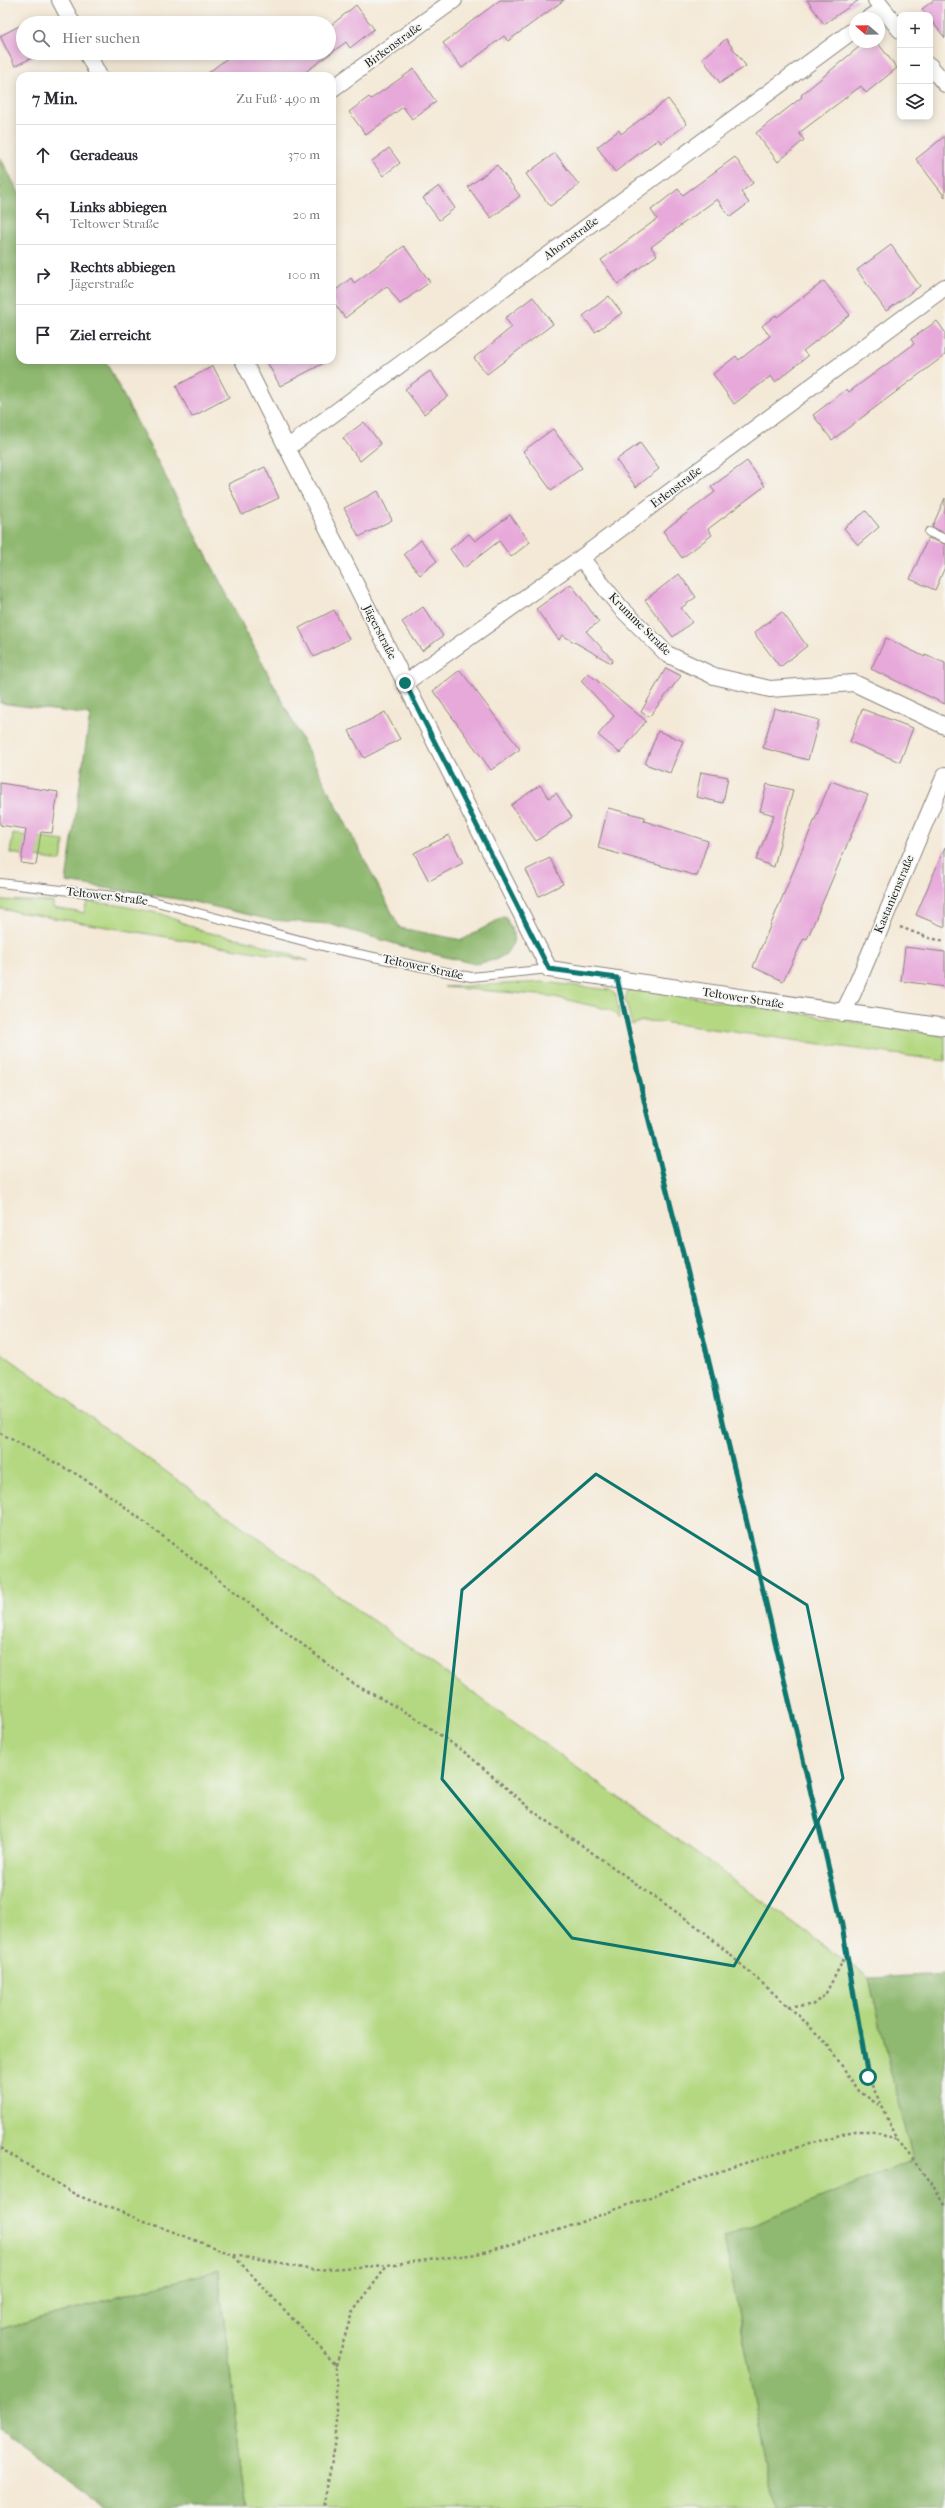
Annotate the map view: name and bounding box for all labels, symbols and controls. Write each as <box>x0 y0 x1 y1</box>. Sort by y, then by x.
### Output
north arrow <box>849 12 885 48</box>
map controls <box>897 12 933 120</box>
button: + <box>897 12 933 48</box>
search box <box>16 16 336 60</box>
street label: Birkenstraße <box>362 20 424 70</box>
icon: search <box>30 27 52 49</box>
text: Hier suchen <box>62 29 140 47</box>
button: − <box>897 48 933 84</box>
button: layers <box>897 84 933 120</box>
text: 7 Min. <box>32 88 78 108</box>
text: Zu Fuß · 490 m <box>236 91 320 106</box>
icon: ahead <box>32 144 54 166</box>
text: Geradeaus <box>70 146 138 164</box>
text: 370 m <box>288 147 320 162</box>
text: Links abbiegen <box>70 198 167 216</box>
icon: left <box>32 204 54 226</box>
text: 20 m <box>293 207 320 222</box>
street label: Ahornstraße <box>540 213 601 263</box>
text: Teltower Straße <box>70 216 159 231</box>
text: Rechts abbiegen <box>70 258 175 276</box>
icon: right <box>32 264 54 286</box>
text: 100 m <box>287 267 320 282</box>
text: Jägerstraße <box>70 276 134 291</box>
icon: arrive <box>32 324 54 346</box>
text: Ziel erreicht <box>70 326 151 344</box>
street label: Erlenstraße <box>648 463 704 511</box>
street label: Krumme Straße <box>606 590 674 658</box>
street label: Jägerstraße <box>360 602 400 662</box>
route end <box>396 674 414 692</box>
street label: Kastanienstraße <box>871 853 917 935</box>
street label: Teltower Straße <box>65 884 149 908</box>
street label: Teltower Straße <box>381 952 465 982</box>
street label: Teltower Straße <box>701 985 785 1011</box>
route start <box>859 2068 877 2086</box>

